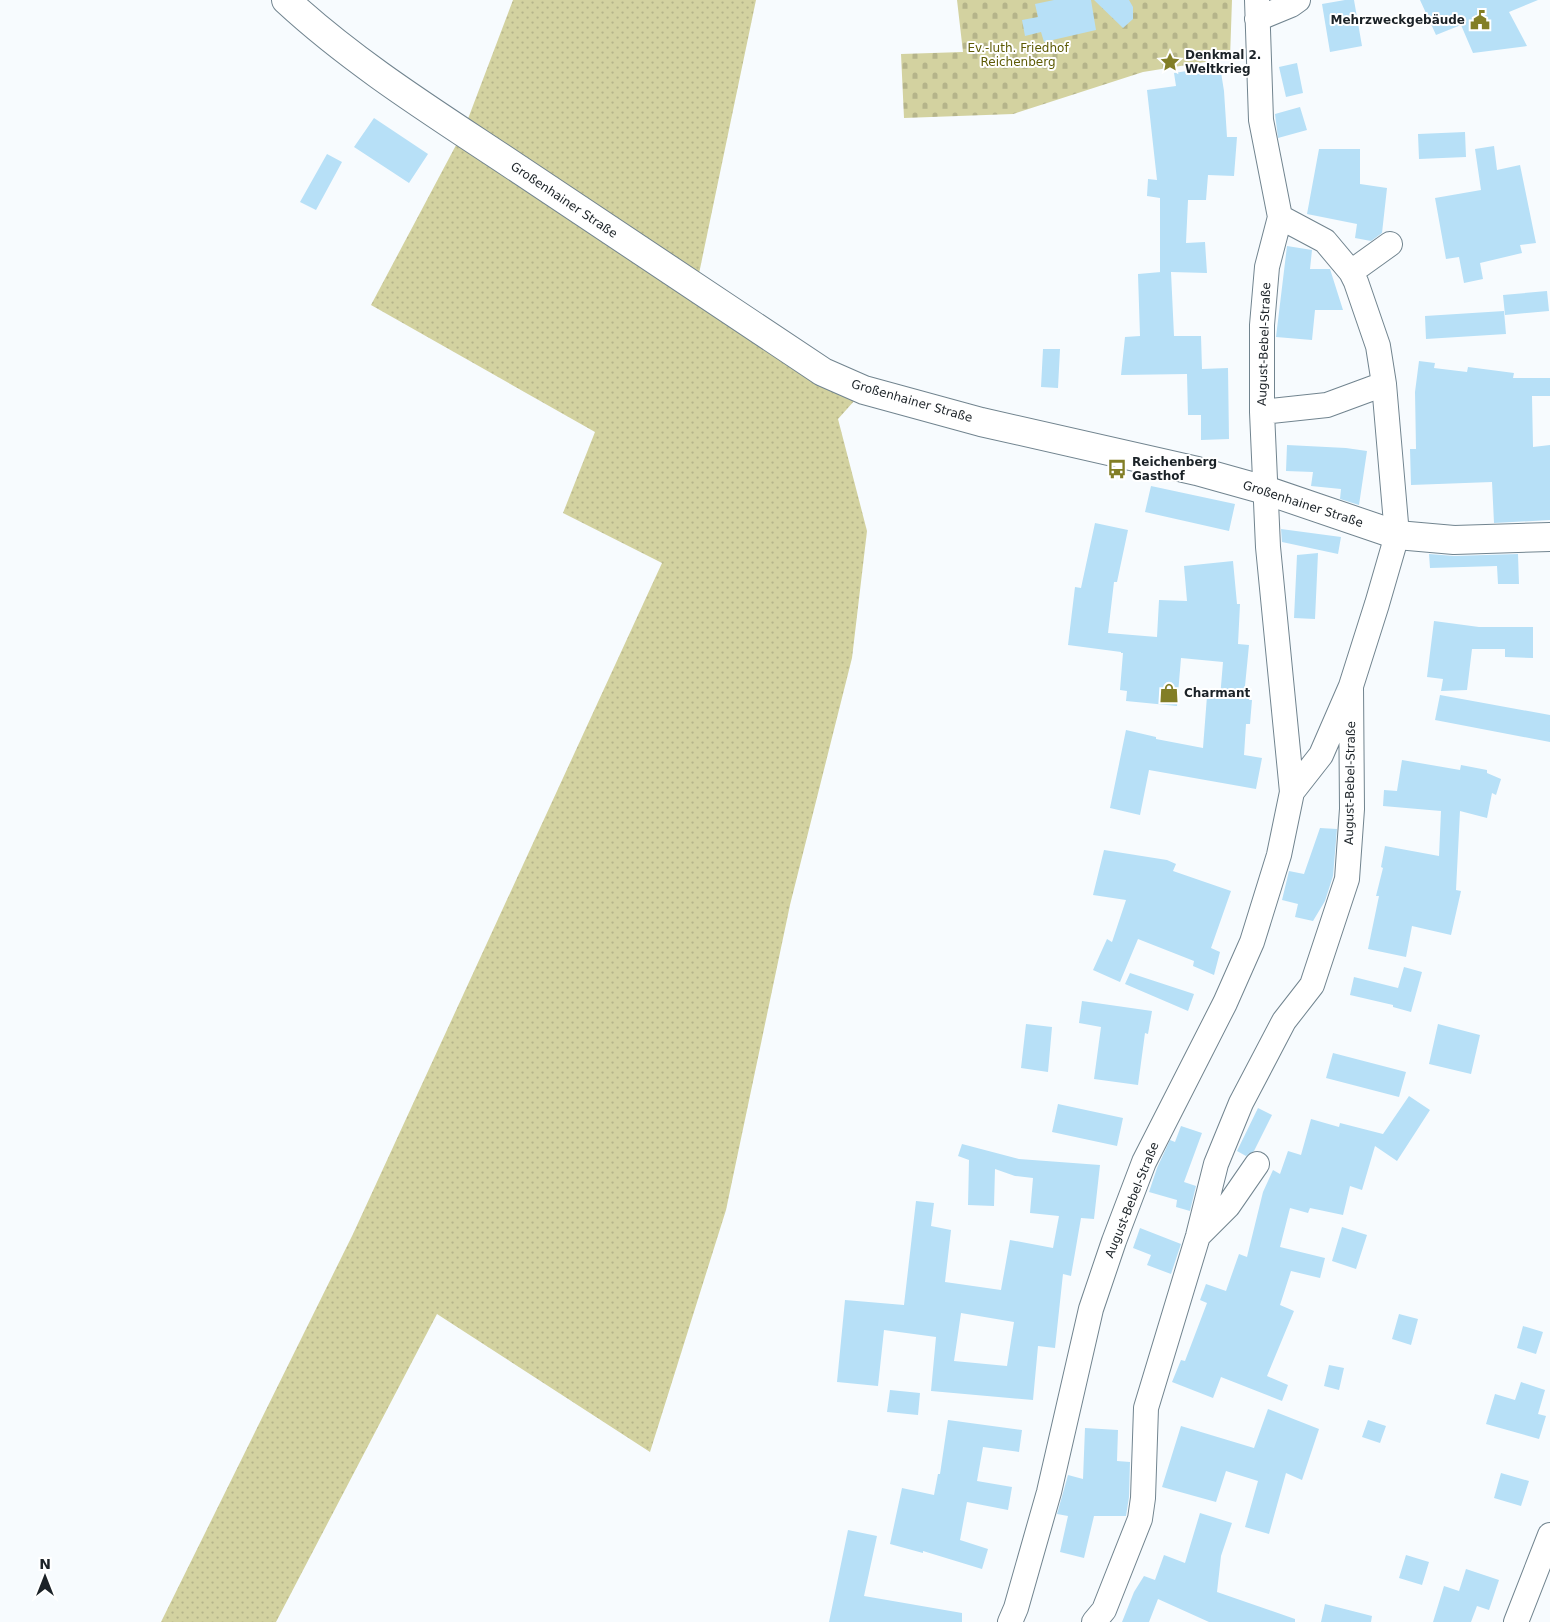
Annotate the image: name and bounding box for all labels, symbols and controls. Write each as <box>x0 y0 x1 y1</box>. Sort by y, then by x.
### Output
public building icon: Mehrzweckgebäude <box>1469 9 1491 31</box>
place label: Mehrzweckgebäude <box>1330 13 1465 27</box>
park label: Ev.-luth. Friedhof Reichenberg <box>967 41 1069 69</box>
place label: Denkmal 2. Weltkrieg <box>1185 48 1261 76</box>
place icon: Denkmal 2. Weltkrieg <box>1159 51 1181 73</box>
street label: Großenhainer Straße <box>508 159 620 241</box>
street label: August-Bebel-Straße <box>1255 282 1273 406</box>
street label: Großenhainer Straße <box>850 377 974 425</box>
place label: Reichenberg Gasthof <box>1132 455 1217 483</box>
bus stop icon: Reichenberg Gasthof <box>1106 458 1128 480</box>
street label: Großenhainer Straße <box>1241 478 1365 530</box>
shop icon: Charmant <box>1158 682 1180 704</box>
place label: Charmant <box>1184 686 1251 700</box>
street label: August-Bebel-Straße <box>1342 721 1358 845</box>
street label: August-Bebel-Straße <box>1102 1140 1162 1260</box>
north arrow <box>20 1552 70 1602</box>
text: N <box>39 1556 51 1572</box>

